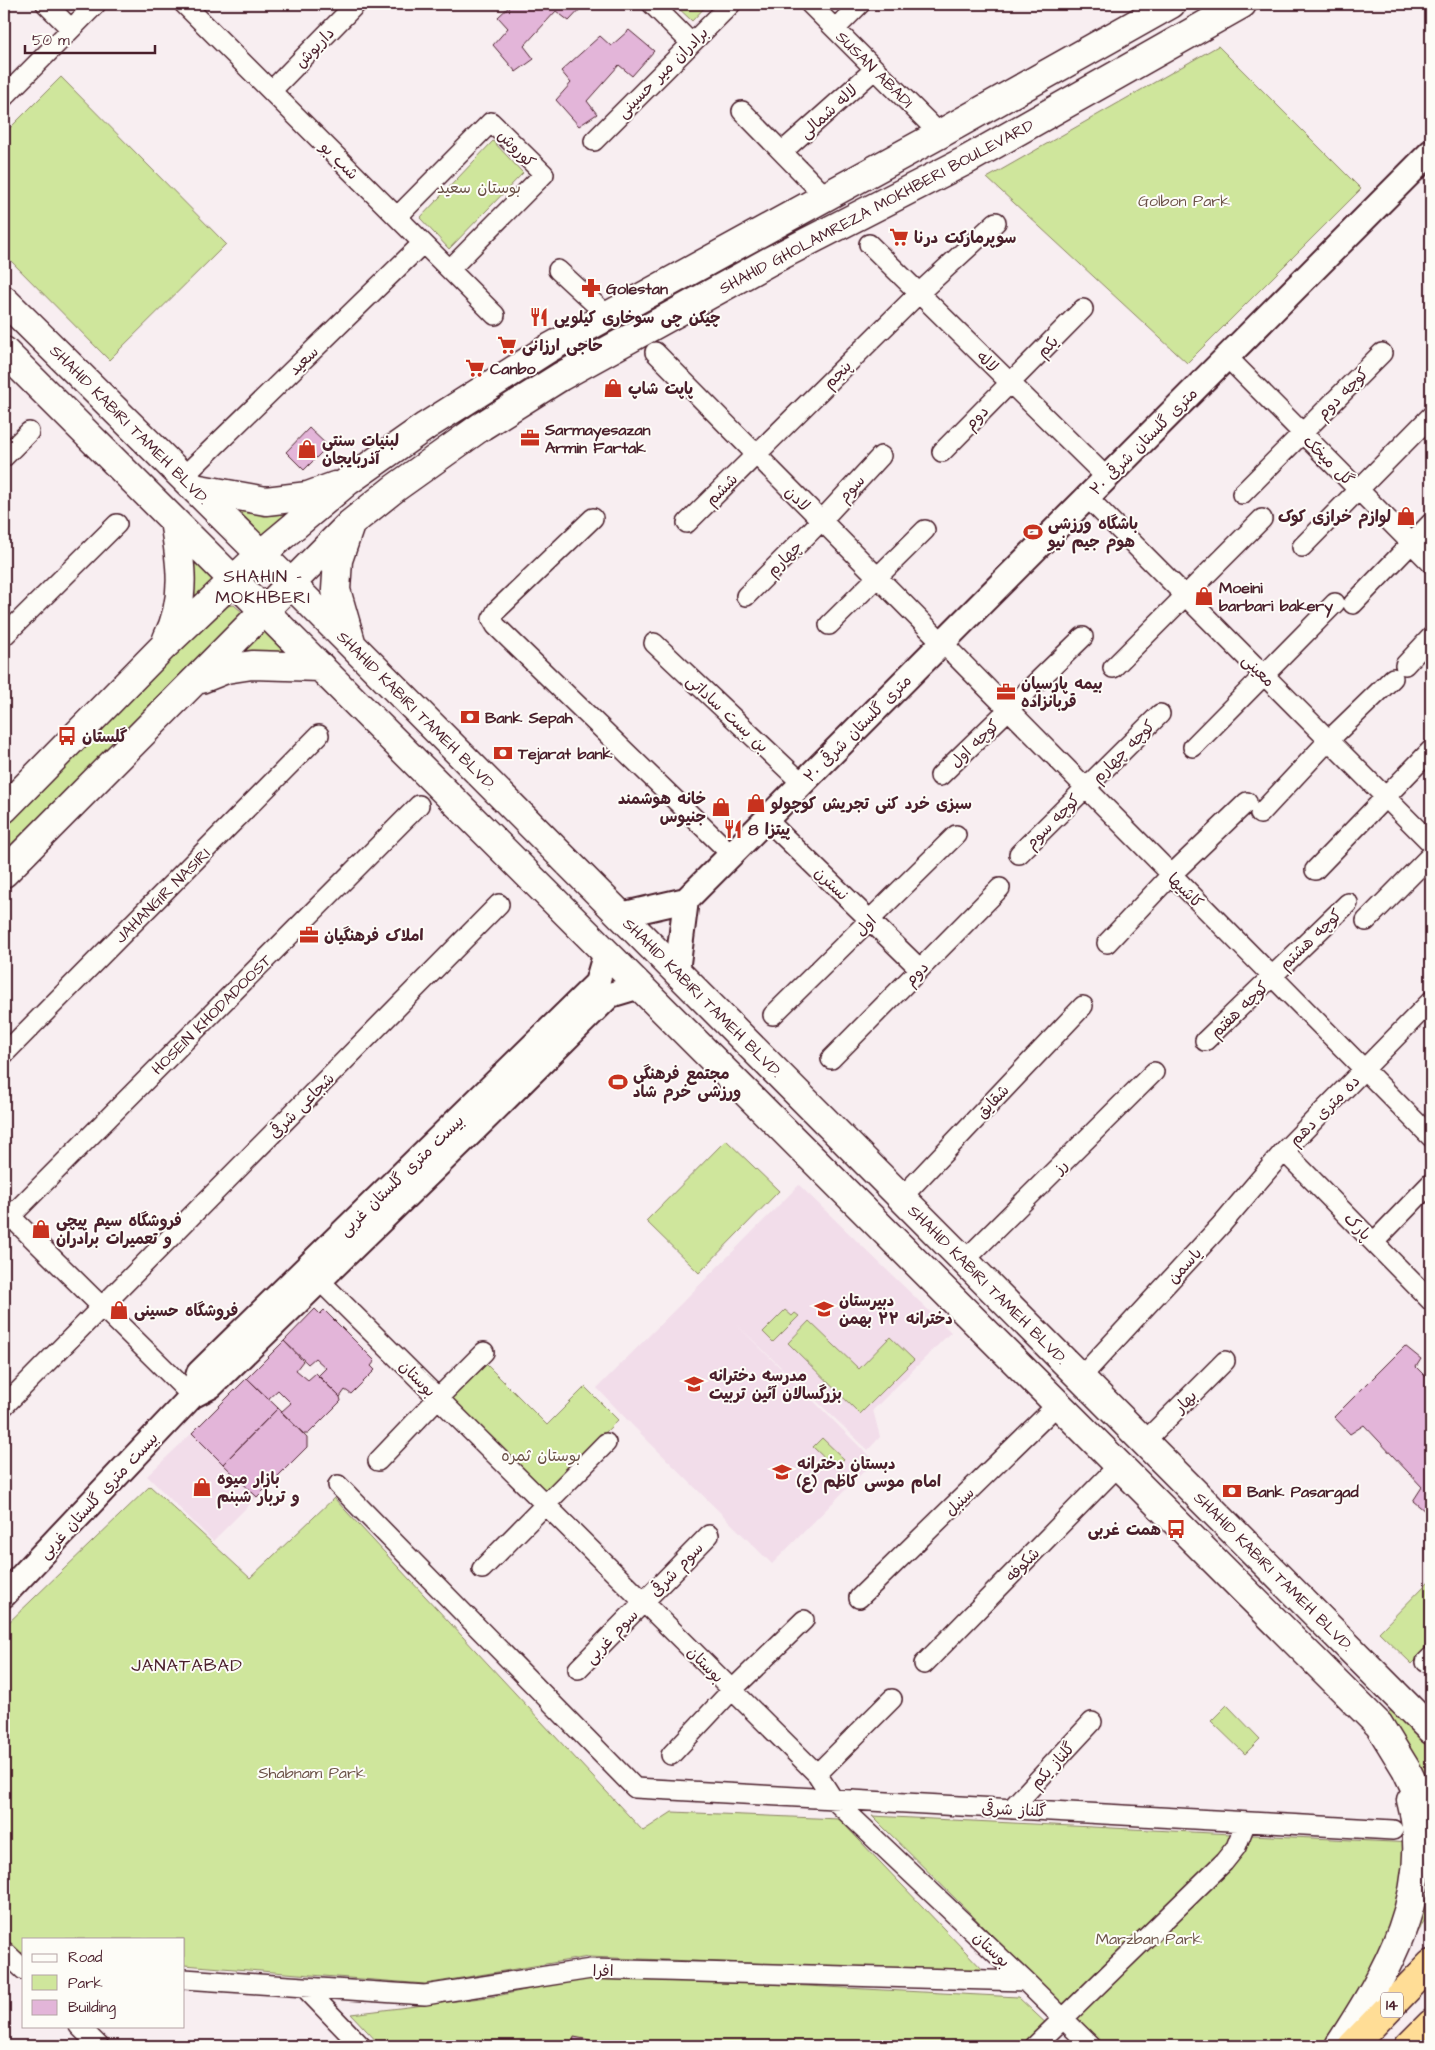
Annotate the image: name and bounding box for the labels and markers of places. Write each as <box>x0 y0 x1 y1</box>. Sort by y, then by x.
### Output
supermarket icon: سوپرمارکت درنا <box>888 226 910 248</box>
place label: سوپرمارکت درنا <box>914 227 1016 249</box>
pharmacy icon: Golestan <box>580 277 602 299</box>
place label: Golestan <box>606 278 668 300</box>
restaurant icon: چیکن چی سوخاری کیلویی <box>528 306 550 328</box>
place label: چیکن چی سوخاری کیلویی <box>554 307 721 329</box>
supermarket icon: حاجی ارزانی <box>496 334 518 356</box>
place label: حاجی ارزانی <box>522 335 603 357</box>
supermarket icon: Canbo <box>464 357 486 379</box>
place label: Canbo <box>490 358 536 380</box>
shop icon: پاپت شاپ <box>602 377 624 399</box>
place label: پاپت شاپ <box>628 378 694 400</box>
place label: Sarmayesazan Armin Fartak <box>544 419 651 459</box>
office icon: Sarmayesazan Armin Fartak <box>519 427 541 449</box>
place label: لبنیات سنتی آذربایجان <box>322 430 399 470</box>
shop icon: لبنیات سنتی آذربایجان <box>296 438 318 460</box>
shop icon: لوازم خرازی کوک <box>1395 505 1417 527</box>
place label: لوازم خرازی کوک <box>1278 506 1391 529</box>
place label: باشگاه ورزشی هوم جیم نیو <box>1047 513 1138 554</box>
sports icon: باشگاه ورزشی هوم جیم نیو <box>1022 521 1044 543</box>
place label: Moeini barbari bakery <box>1219 577 1333 618</box>
shop icon: Moeini barbari bakery <box>1193 585 1215 607</box>
place label: بیمه پارسیان قربانزاده <box>1021 673 1103 713</box>
office icon: بیمه پارسیان قربانزاده <box>995 681 1017 703</box>
bank icon: Bank Sepah <box>459 706 481 728</box>
place label: Bank Sepah <box>485 707 574 729</box>
bus stop icon: گلستان <box>56 725 78 747</box>
place label: گلستان <box>82 726 127 748</box>
bank icon: Tejarat bank <box>492 742 514 764</box>
place label: Tejarat bank <box>517 743 613 765</box>
place label: خانه هوشمند جنیوس <box>618 788 706 828</box>
shop icon: سبزی خرد کنی تجریش کوچولو <box>745 792 767 814</box>
place label: سبزی خرد کنی تجریش کوچولو <box>769 793 972 815</box>
shop icon: خانه هوشمند جنیوس <box>710 796 732 818</box>
restaurant icon: پیتزا 8 <box>722 818 744 840</box>
place label: پیتزا 8 <box>748 819 790 841</box>
office icon: املاک فرهنگیان <box>298 924 320 946</box>
place label: املاک فرهنگیان <box>324 925 424 947</box>
place label: مجتمع فرهنگی ورزشی خرم شاد <box>633 1063 741 1104</box>
sports icon: مجتمع فرهنگی ورزشی خرم شاد <box>607 1071 629 1093</box>
place label: فروشگاه سیم پیچی و تعمیرات برادران <box>56 1210 182 1250</box>
shop icon: فروشگاه سیم پیچی و تعمیرات برادران <box>30 1218 52 1240</box>
place label: دبیرستان دخترانه ۲۲ بهمن <box>839 1290 953 1330</box>
school or university icon: دبیرستان دخترانه ۲۲ بهمن <box>813 1298 835 1320</box>
shop icon: فروشگاه حسینی <box>108 1299 130 1321</box>
place label: فروشگاه حسینی <box>134 1300 238 1322</box>
place label: مدرسه دخترانه بزرگسالان آئین تربیت <box>709 1365 842 1405</box>
school or university icon: مدرسه دخترانه بزرگسالان آئین تربیت <box>683 1373 705 1395</box>
place label: دبستان دخترانه امام موسی کاظم (ع) <box>796 1453 941 1494</box>
school or university icon: دبستان دخترانه امام موسی کاظم (ع) <box>771 1461 793 1483</box>
place label: بازار میوه و تربار شبنم <box>217 1468 300 1509</box>
shop icon: بازار میوه و تربار شبنم <box>191 1476 213 1498</box>
bank icon: Bank Pasargad <box>1221 1480 1243 1502</box>
place label: Bank Pasargad <box>1247 1481 1359 1505</box>
bus stop icon: همت غربی <box>1165 1518 1187 1540</box>
place label: همت غربی <box>1088 1519 1161 1541</box>

